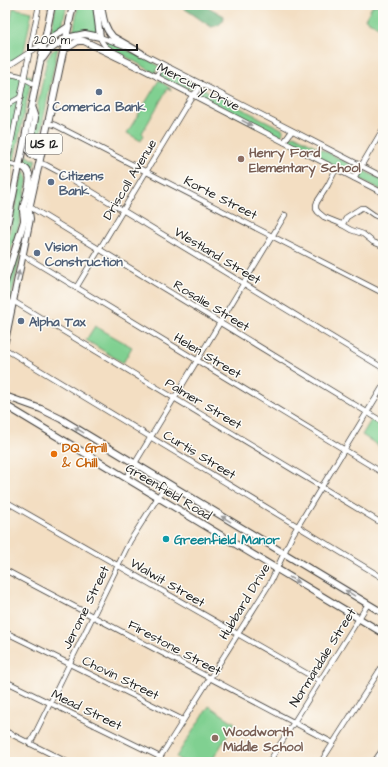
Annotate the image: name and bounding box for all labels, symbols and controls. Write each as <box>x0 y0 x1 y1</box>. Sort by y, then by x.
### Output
scale bar <box>28 26 137 52</box>
text: 200 m <box>34 32 71 49</box>
street label: Mercury Drive <box>154 58 243 116</box>
marker: Comerica Bank <box>94 87 104 97</box>
place label: Comerica Bank <box>52 98 147 116</box>
one-way arrow <box>241 120 253 126</box>
road number: US 12 <box>26 134 62 154</box>
street label: Driscoll Avenue <box>99 136 161 223</box>
place label: Henry Ford Elementary School <box>249 144 361 178</box>
marker: Henry Ford Elementary School <box>236 154 246 164</box>
place label: Citizens Bank <box>59 167 104 200</box>
street label: Korte Street <box>181 172 261 224</box>
marker: Citizens Bank <box>46 177 56 187</box>
street label: Westland Street <box>171 223 265 289</box>
place label: Vision Construction <box>44 238 123 271</box>
marker: Vision Construction <box>32 248 42 258</box>
one-way arrow <box>16 270 22 282</box>
street label: Rosalie Street <box>170 276 254 336</box>
place label: Alpha Tax <box>29 313 87 332</box>
marker: Alpha Tax <box>16 316 26 326</box>
street label: Helen Street <box>170 329 245 383</box>
street label: Palmer Street <box>162 374 246 434</box>
one-way arrow <box>73 426 85 433</box>
street label: Curtis Street <box>160 426 240 484</box>
place label: DQ Grill & Chill <box>61 439 107 472</box>
marker: DQ Grill & Chill <box>49 449 59 459</box>
street label: Greenfield Road <box>122 459 215 525</box>
one-way arrow <box>220 515 232 522</box>
place label: Greenfield Manor <box>174 531 281 549</box>
marker: Greenfield Manor <box>161 534 171 544</box>
street label: Walwit Street <box>127 554 209 612</box>
street label: Hubbard Drive <box>215 560 275 643</box>
street label: Jerome Street <box>58 562 114 652</box>
one-way arrow <box>288 576 300 583</box>
one-way arrow <box>344 590 356 597</box>
street label: Normandale Street <box>285 604 361 710</box>
street label: Firestone Street <box>125 616 225 680</box>
street label: Chovin Street <box>79 652 163 705</box>
street label: Mead Street <box>48 685 125 735</box>
place label: Woodworth Middle School <box>222 723 303 756</box>
marker: Woodworth Middle School <box>210 733 220 743</box>

